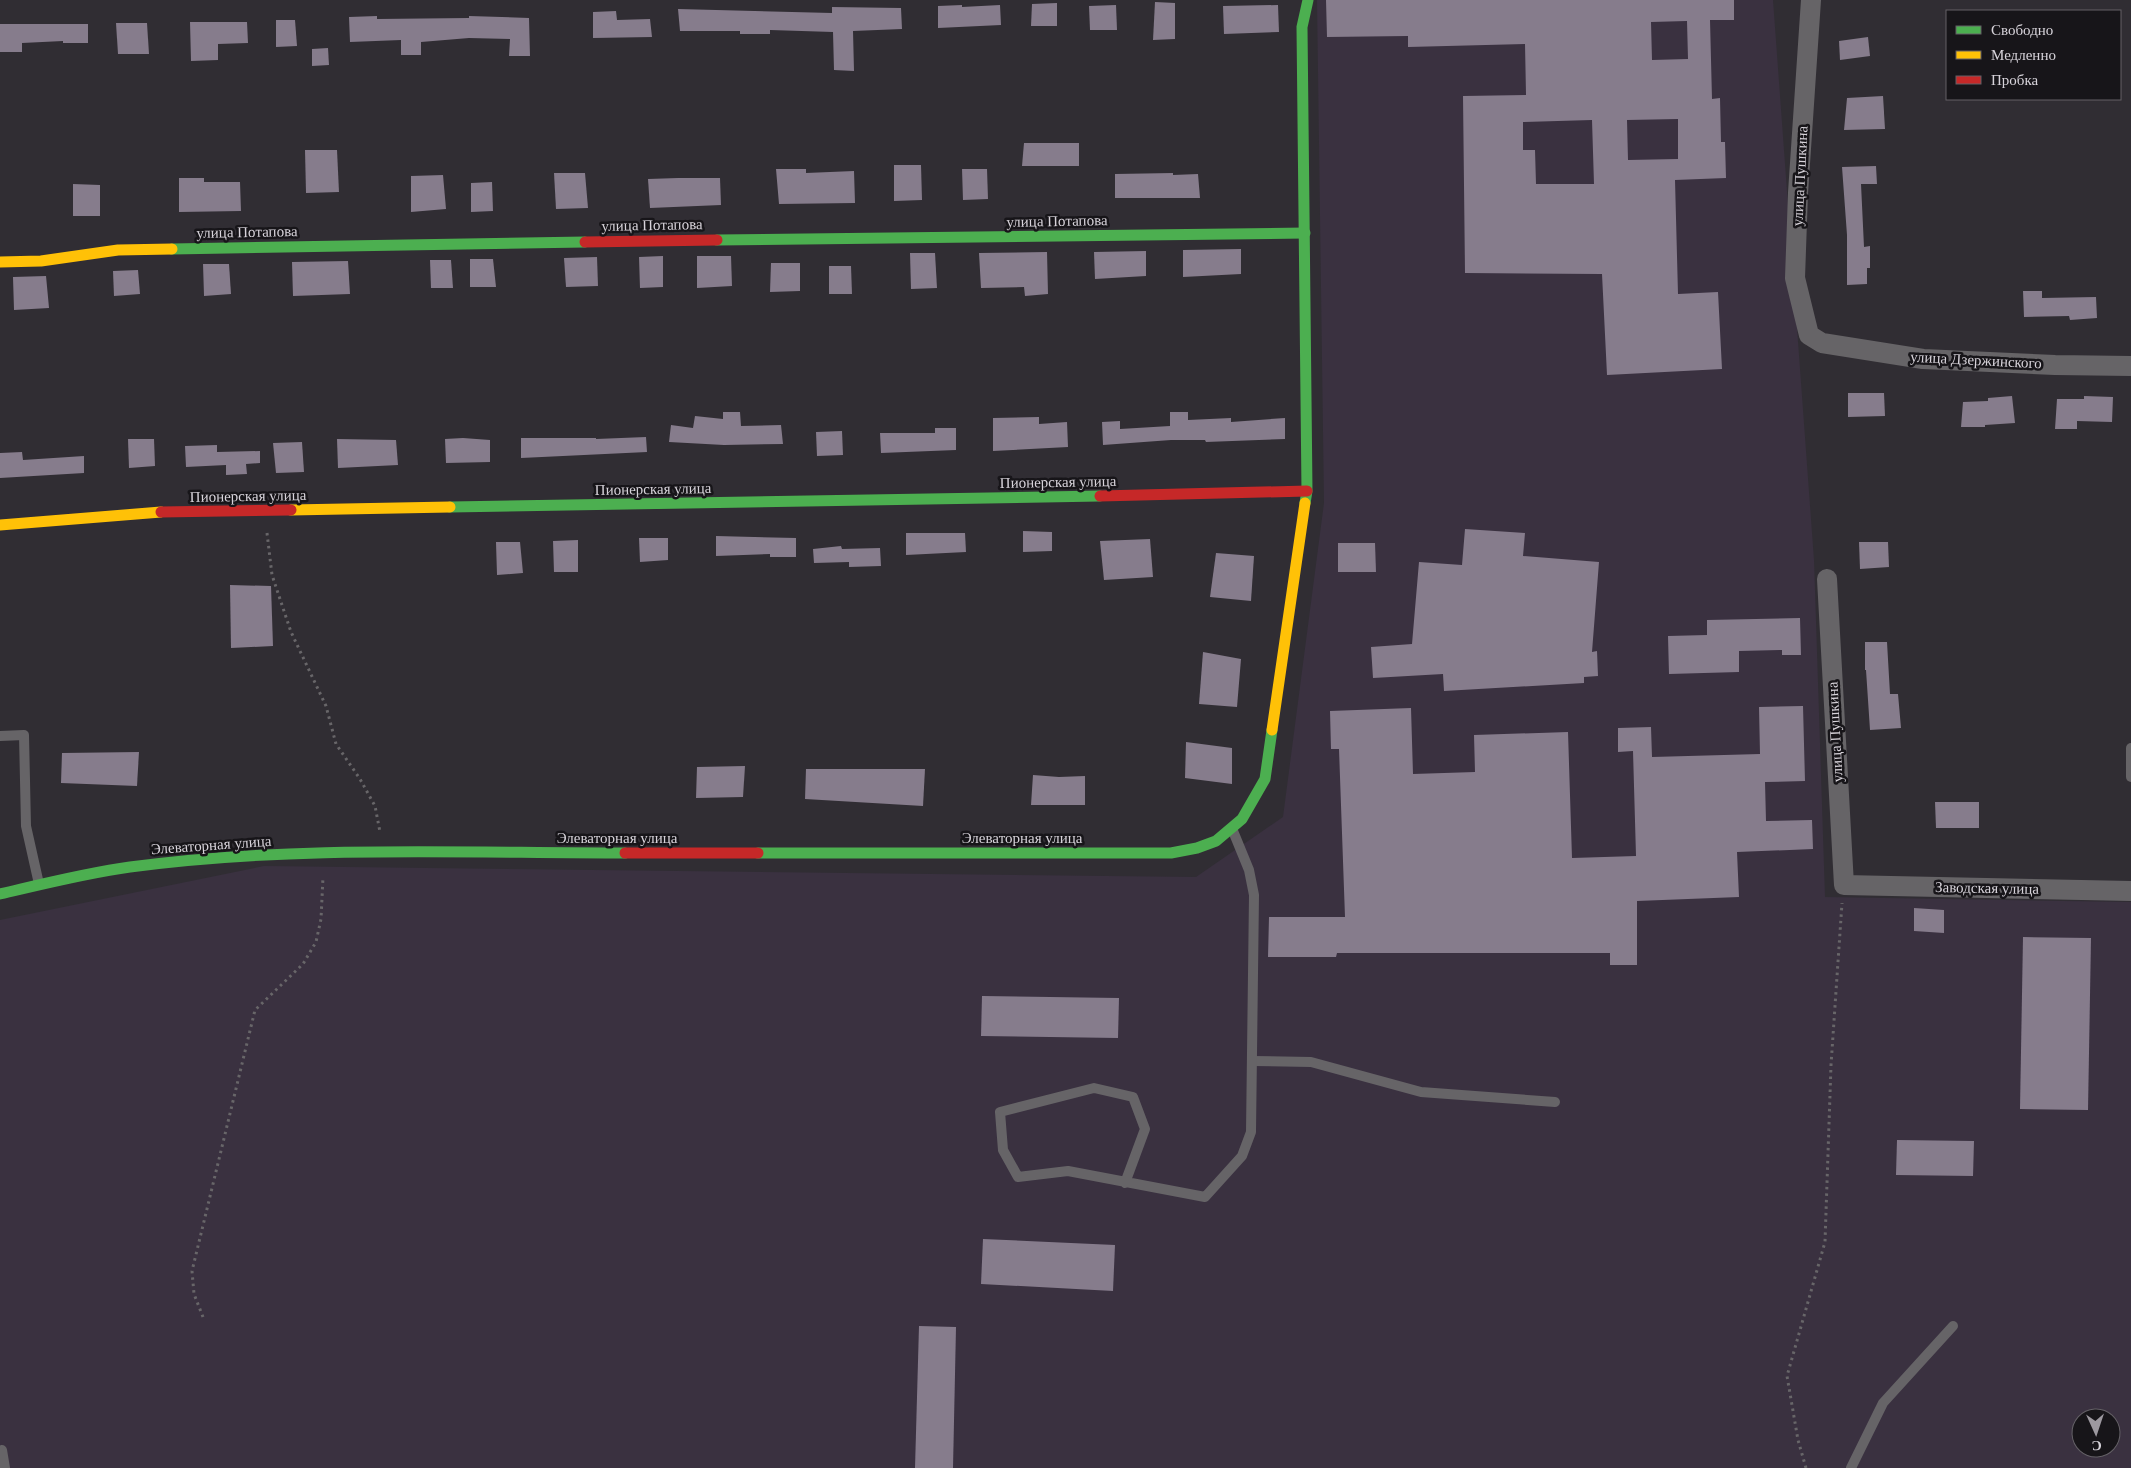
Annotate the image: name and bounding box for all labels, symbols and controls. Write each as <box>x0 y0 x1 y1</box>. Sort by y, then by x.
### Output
legend <box>1946 10 2121 100</box>
text: Свободно <box>1991 22 2053 38</box>
text: Медленно <box>1991 47 2056 63</box>
text: Пробка <box>1991 72 2039 88</box>
street label: улица Пушкина <box>1789 125 1811 227</box>
street label: улица Потапова <box>1006 212 1108 230</box>
street label: улица Потапова <box>601 216 703 234</box>
street label: улица Потапова <box>196 223 298 241</box>
street label: улица Дзержинского <box>1910 349 2042 371</box>
street label: Пионерская улица <box>1000 473 1117 491</box>
street label: Пионерская улица <box>595 480 712 498</box>
street label: Пионерская улица <box>190 487 307 505</box>
street label: улица Пушкина <box>1824 681 1846 783</box>
street label: Элеваторная улица <box>557 830 678 846</box>
street label: Элеваторная улица <box>962 830 1083 846</box>
street label: Элеваторная улица <box>150 833 272 857</box>
street label: Заводская улица <box>1935 879 2039 897</box>
north arrow <box>2071 1408 2121 1458</box>
text: С <box>2091 1438 2102 1453</box>

